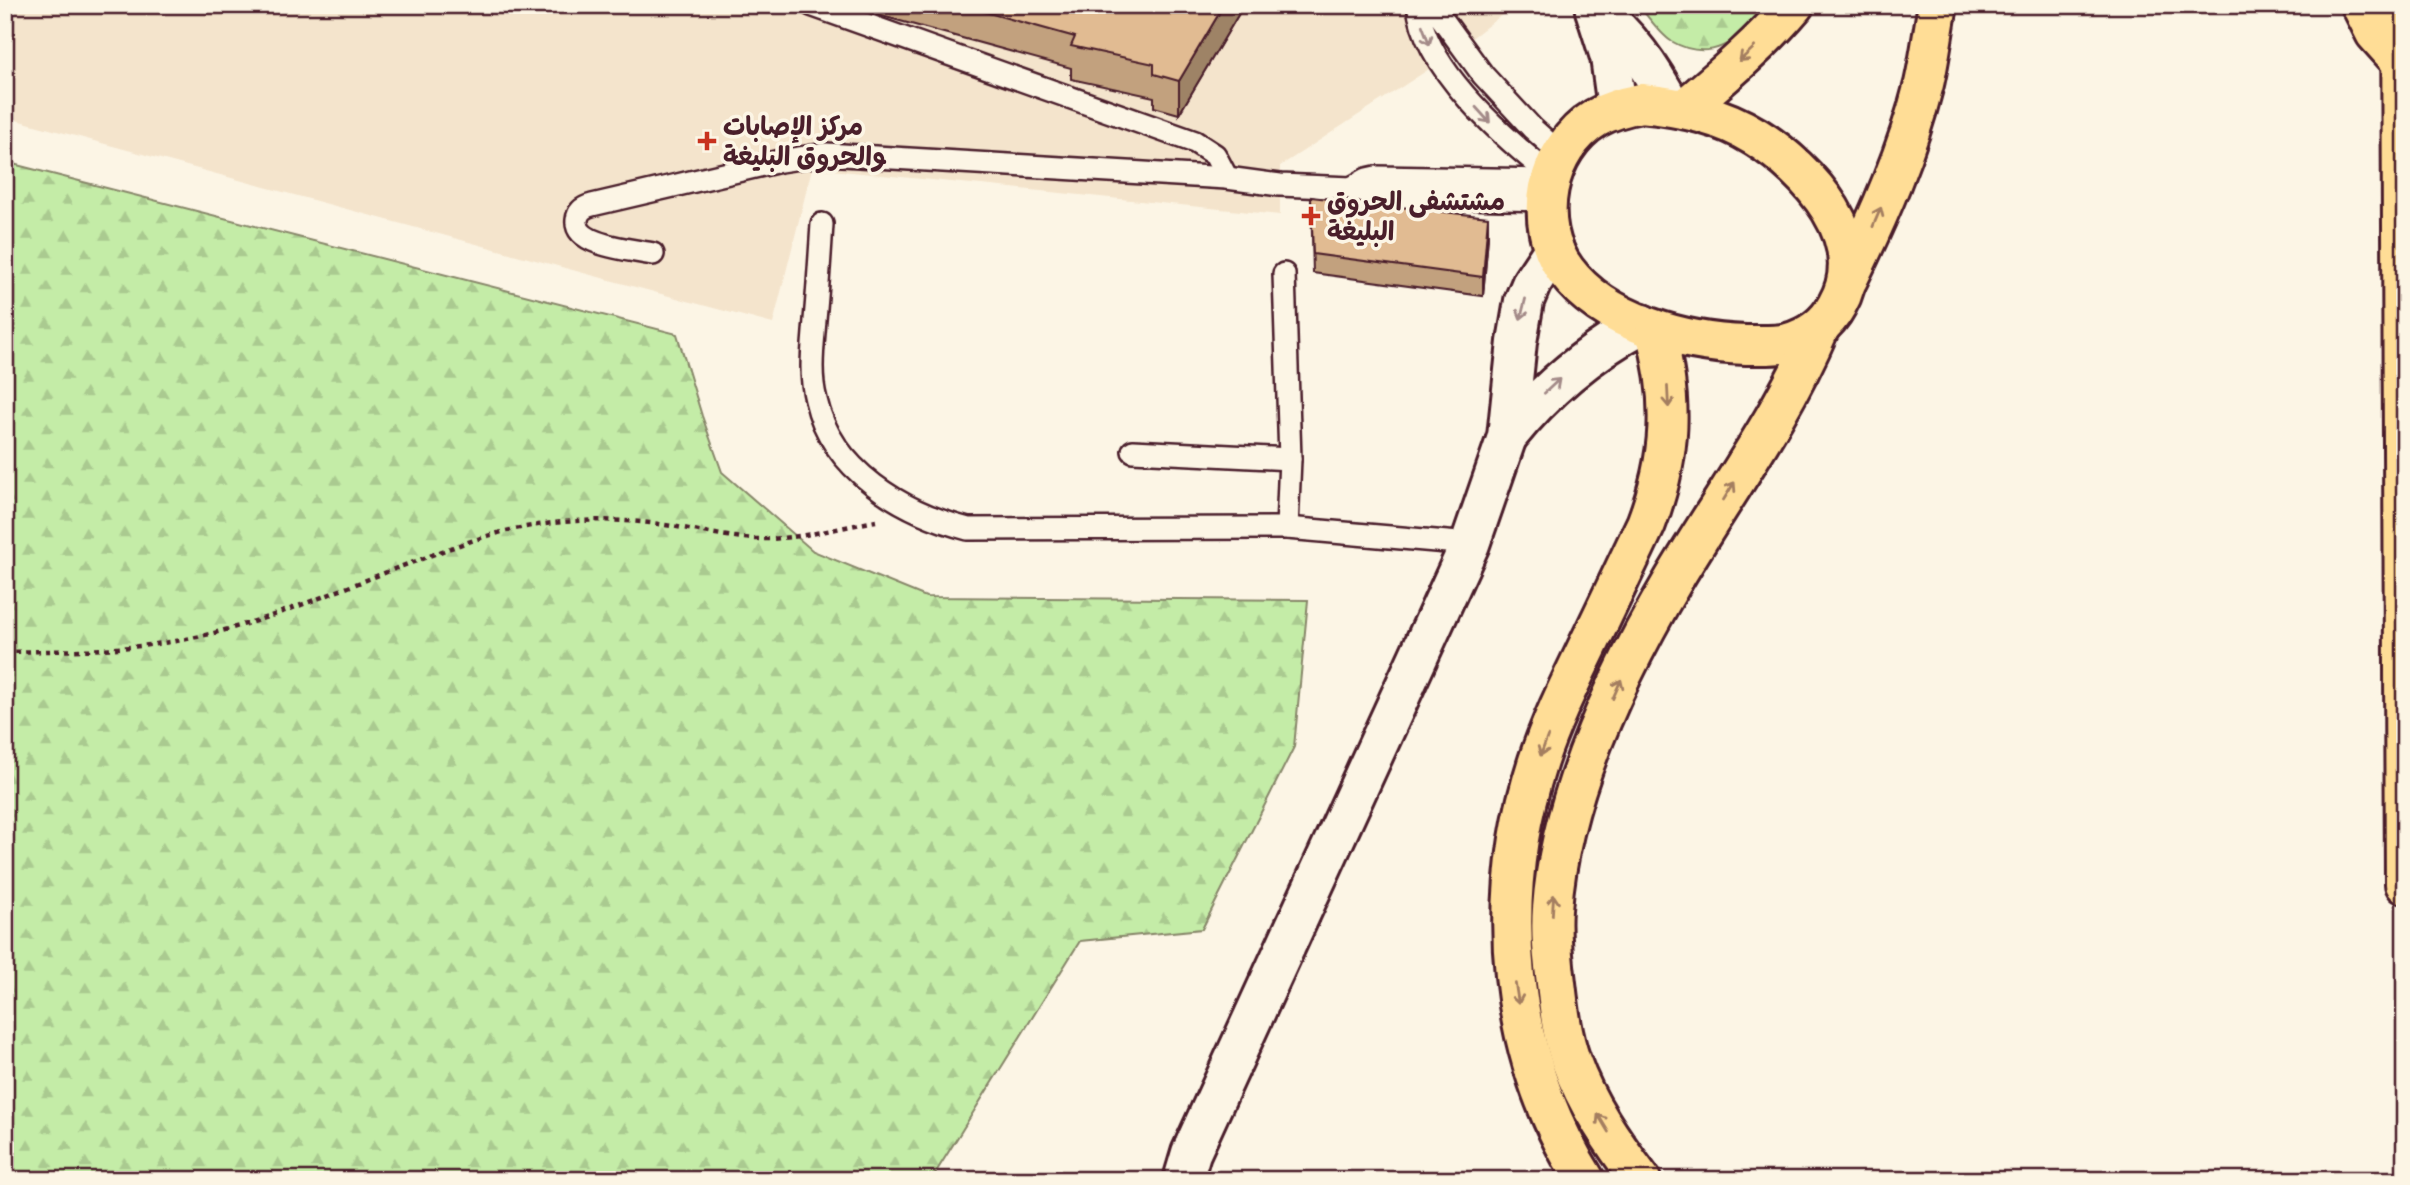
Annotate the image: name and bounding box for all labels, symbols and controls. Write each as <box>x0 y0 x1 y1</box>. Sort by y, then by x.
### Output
one-way arrow <box>1420 24 1433 45</box>
one-way arrow <box>1739 46 1756 63</box>
one-way arrow <box>1475 106 1492 123</box>
place label: مركز الإصابات والحروق البليغة <box>723 115 888 176</box>
marker: مركز الإصابات والحروق البليغة <box>697 131 717 151</box>
place label: مشتشفى الحروق البليغة <box>1327 190 1505 251</box>
marker: مشتشفى الحروق البليغة <box>1301 206 1321 226</box>
one-way arrow <box>1872 207 1885 228</box>
one-way arrow <box>1516 297 1529 320</box>
one-way arrow <box>1543 378 1560 395</box>
one-way arrow <box>1661 385 1674 408</box>
one-way arrow <box>1722 482 1737 501</box>
one-way arrow <box>1611 678 1624 700</box>
one-way arrow <box>1536 734 1549 756</box>
one-way arrow <box>1547 894 1560 917</box>
one-way arrow <box>1511 982 1524 1004</box>
one-way arrow <box>1595 1114 1609 1134</box>

